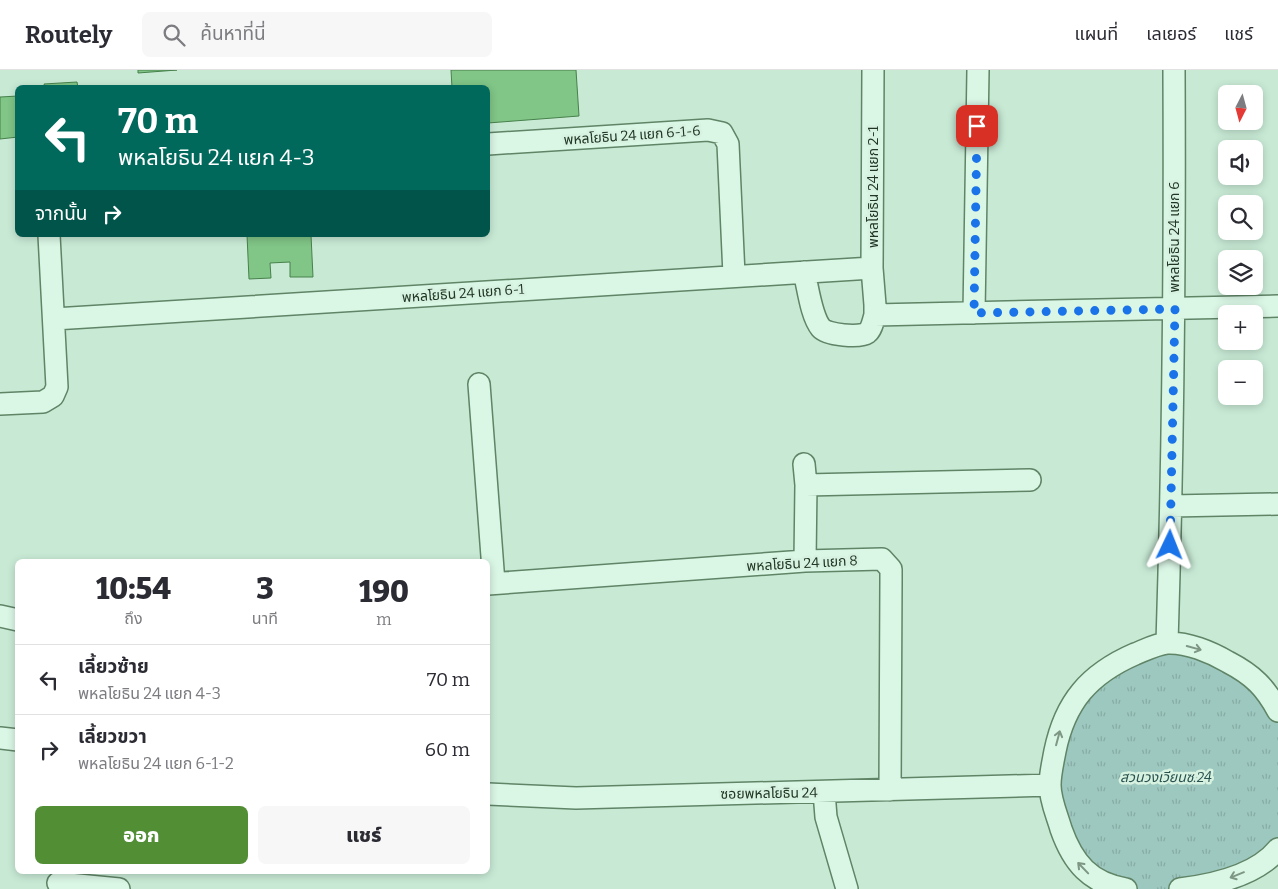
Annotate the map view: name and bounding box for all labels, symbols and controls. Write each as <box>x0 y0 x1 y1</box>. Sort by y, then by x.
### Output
search box <box>142 12 492 57</box>
text: Routely <box>25 21 112 49</box>
icon: search <box>160 21 188 49</box>
text: ค้นหาที่นี่ <box>200 22 266 45</box>
text: แผนที่ <box>1074 23 1118 45</box>
text: เลเยอร์ <box>1146 23 1196 45</box>
text: แชร์ <box>1224 23 1253 45</box>
north arrow <box>1218 85 1262 130</box>
map controls <box>1218 85 1263 405</box>
text: 70 m <box>118 100 198 142</box>
icon: left <box>35 105 100 170</box>
pin <box>956 105 998 147</box>
icon: arrive <box>963 112 991 140</box>
street label: พหลโยธิน 24 แยก 6-1-6 <box>563 122 701 149</box>
street label: พหลโยธิน 24 แยก 2-1 <box>865 126 882 248</box>
button: sound <box>1218 140 1263 185</box>
text: พหลโยธิน 24 แยก 4-3 <box>118 144 315 171</box>
street label: พหลโยธิน 24 แยก 6 <box>1166 181 1183 293</box>
button: search <box>1218 195 1263 240</box>
icon: right <box>98 200 126 228</box>
text: จากนั้น <box>35 202 88 225</box>
button: layers <box>1218 250 1263 295</box>
street label: พหลโยธิน 24 แยก 6-1 <box>401 281 525 306</box>
button: + <box>1218 305 1263 350</box>
button: − <box>1218 360 1263 405</box>
position arrow <box>1143 518 1195 570</box>
street label: พหลโยธิน 24 แยก 8 <box>746 552 858 575</box>
text: 10:54 <box>96 571 171 607</box>
text: 3 <box>256 571 274 607</box>
text: 190 <box>359 574 409 610</box>
text: ถึง <box>124 609 143 628</box>
text: นาที <box>252 609 278 628</box>
text: m <box>376 610 392 629</box>
one-way arrow <box>1186 644 1202 653</box>
text: เลี้ยวซ้าย <box>78 655 149 678</box>
icon: left <box>35 666 63 694</box>
text: 70 m <box>427 668 470 691</box>
text: พหลโยธิน 24 แยก 4-3 <box>78 684 221 703</box>
text: เลี้ยวขวา <box>78 725 147 748</box>
one-way arrow <box>1054 730 1064 746</box>
icon: right <box>35 736 63 764</box>
text: 60 m <box>425 738 470 761</box>
text: พหลโยธิน 24 แยก 6-1-2 <box>78 754 234 773</box>
park label: สวนวงเวียนซ.24 <box>1120 769 1212 786</box>
street label: ซอยพหลโยธิน 24 <box>720 784 818 803</box>
button: ออก <box>35 806 248 864</box>
button: แชร์ <box>258 806 470 864</box>
one-way arrow <box>1078 862 1089 875</box>
one-way arrow <box>1230 871 1246 880</box>

